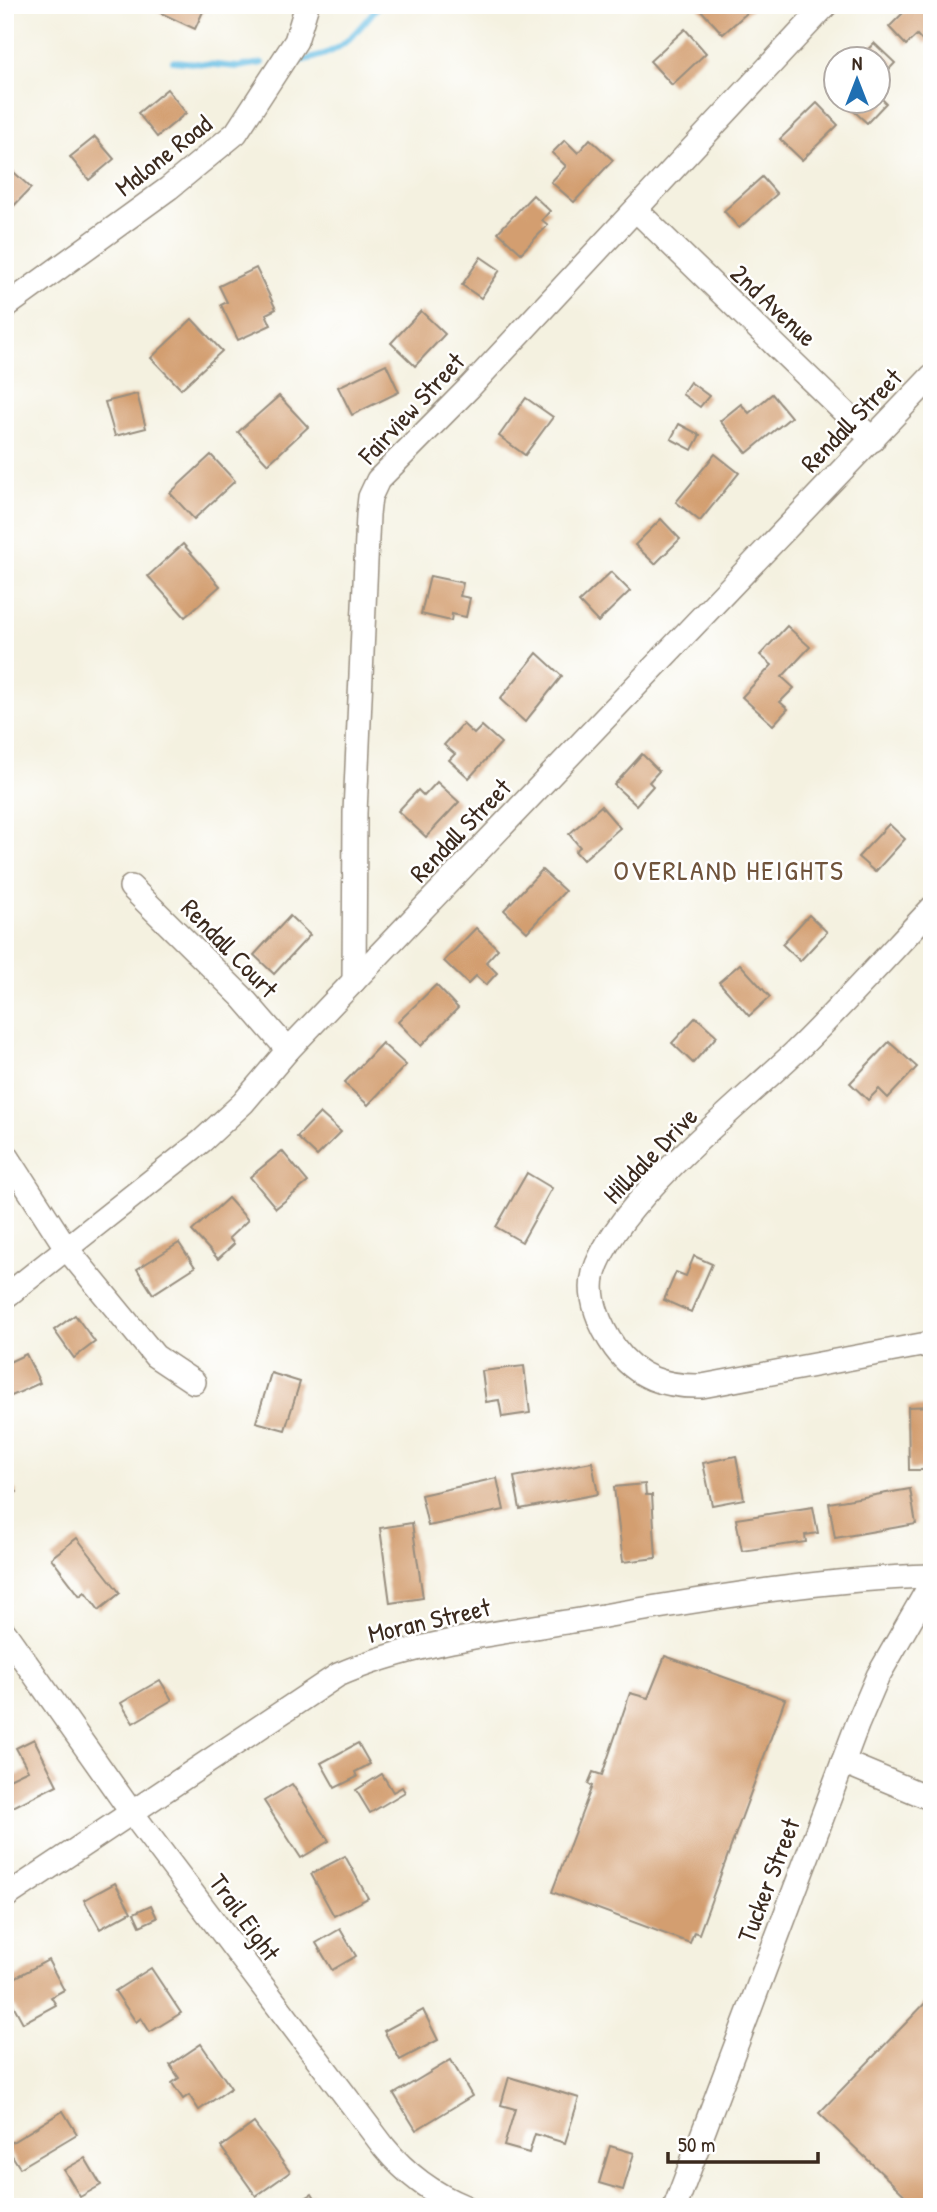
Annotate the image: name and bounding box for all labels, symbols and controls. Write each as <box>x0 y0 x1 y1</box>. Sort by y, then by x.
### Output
north arrow <box>822 46 892 116</box>
text: N <box>852 50 862 76</box>
street label: Malone Road <box>107 106 219 204</box>
street label: 2nd Avenue <box>723 256 825 354</box>
street label: Fairview Street <box>349 344 473 472</box>
street label: Rendall Street <box>793 360 910 480</box>
street label: Rendall Street <box>402 770 519 890</box>
district label: OVERLAND HEIGHTS <box>613 851 845 889</box>
street label: Rendall Court <box>174 891 287 1006</box>
street label: Hilldale Drive <box>595 1099 705 1211</box>
street label: Moran Street <box>364 1589 495 1651</box>
street label: Tucker Street <box>728 1812 808 1947</box>
street label: Trail Eight <box>201 1866 289 1969</box>
scale bar <box>668 2121 818 2165</box>
text: 50 m <box>678 2130 715 2159</box>

